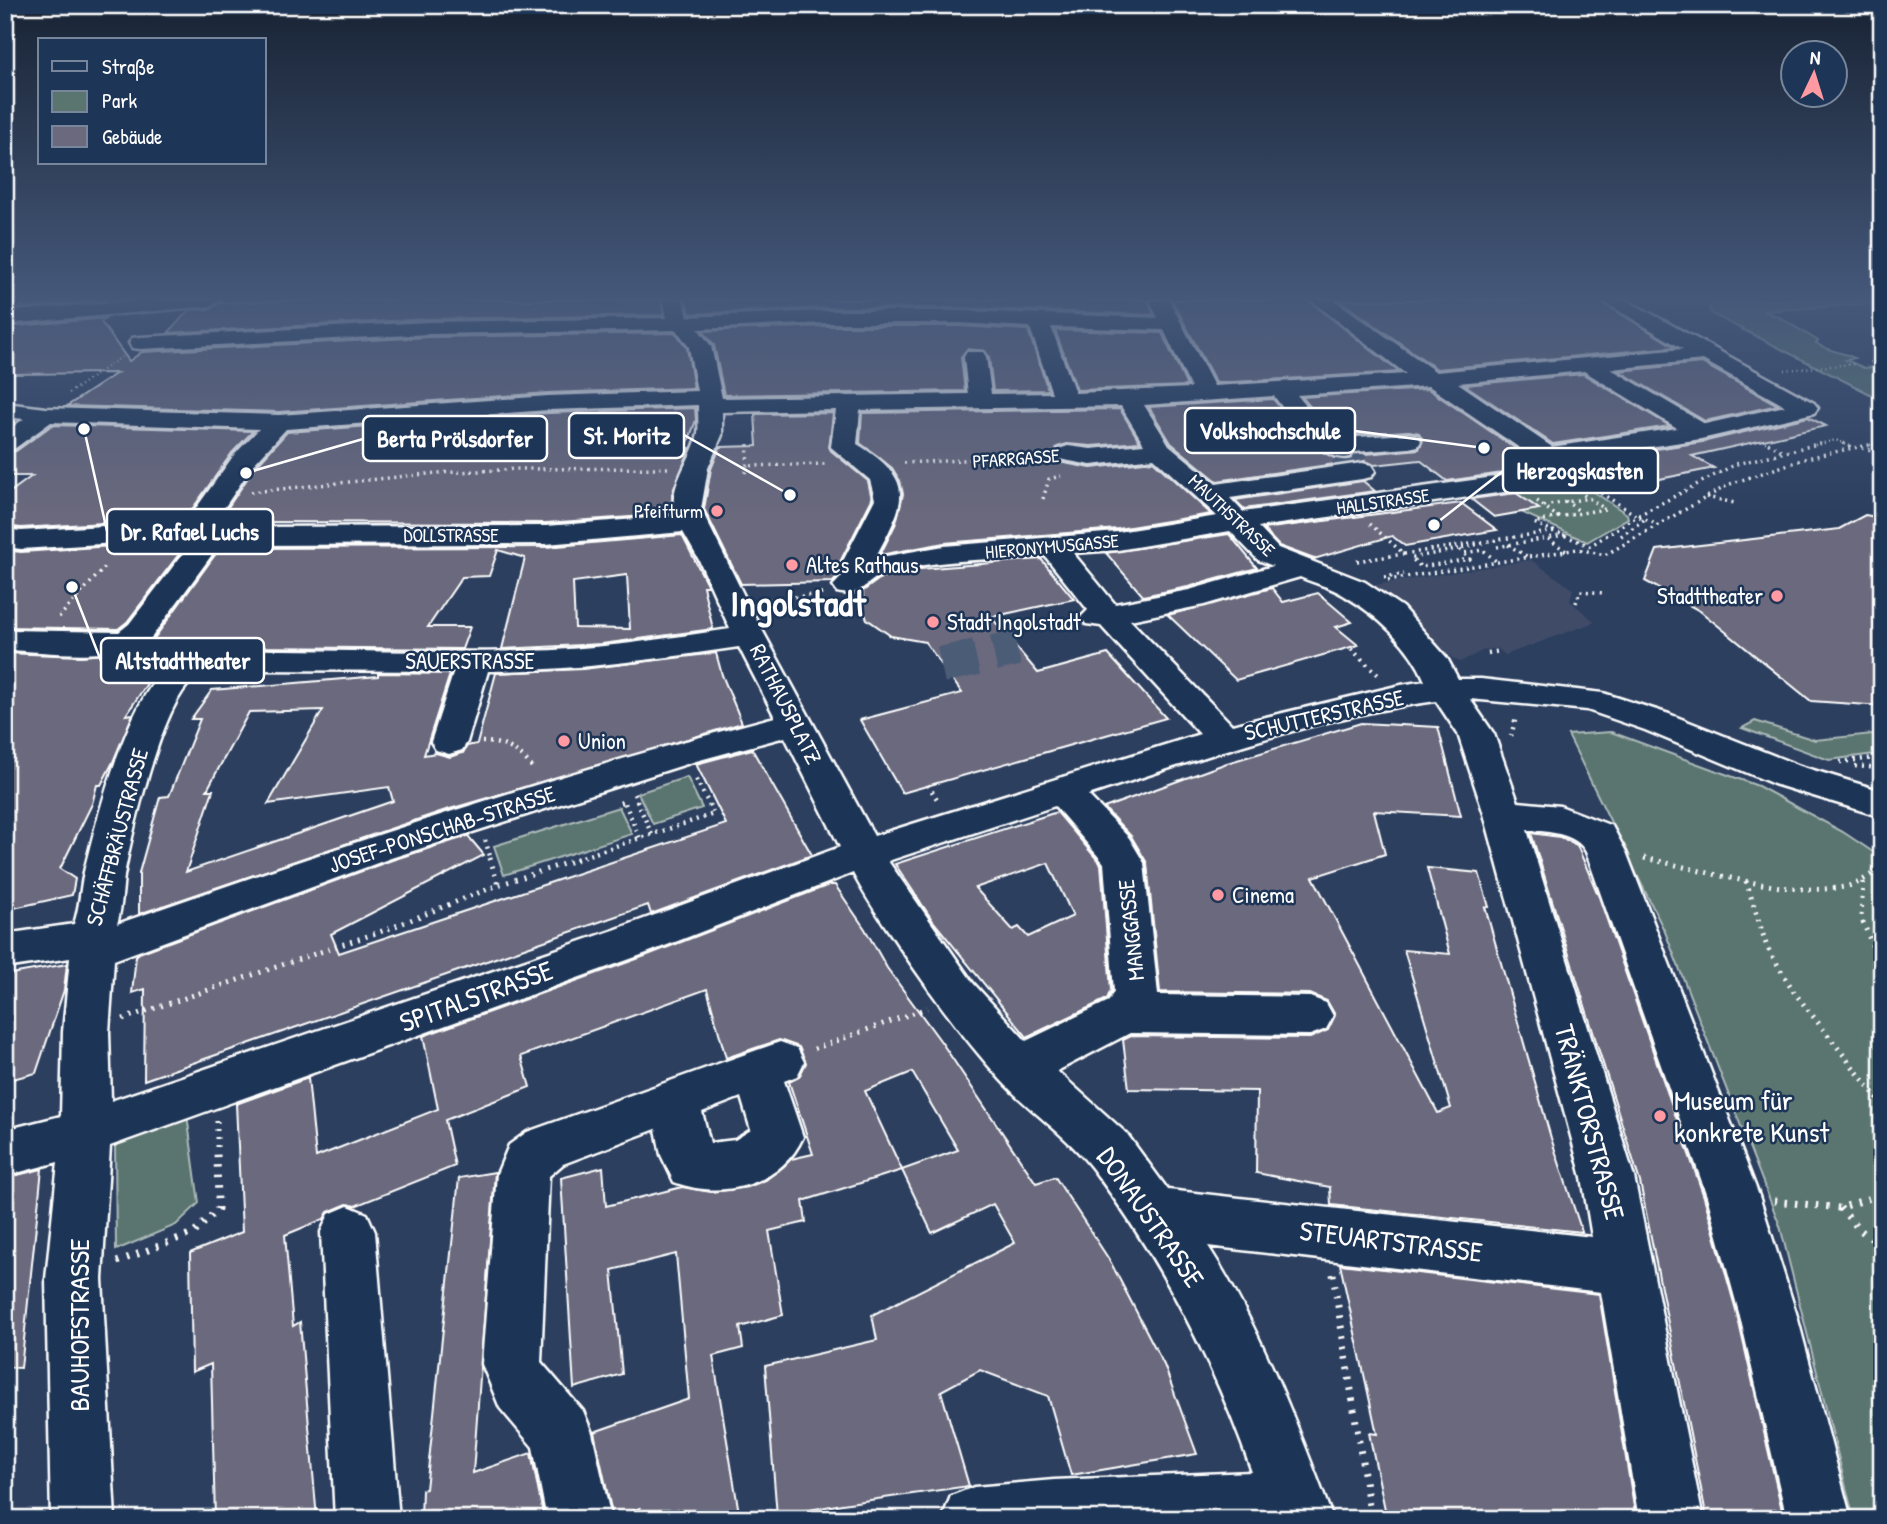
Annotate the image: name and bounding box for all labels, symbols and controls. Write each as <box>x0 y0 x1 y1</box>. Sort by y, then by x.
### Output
legend <box>38 38 266 164</box>
north arrow <box>1778 38 1848 108</box>
text: N <box>1809 44 1821 70</box>
text: Straße <box>102 52 155 81</box>
text: Park <box>102 86 137 115</box>
text: Gebäude <box>102 122 162 151</box>
callout: Volkshochschule <box>1185 408 1355 453</box>
callout: St. Moritz <box>569 413 684 458</box>
text: Volkshochschule <box>1199 414 1341 446</box>
callout: Berta Prölsdorfer <box>363 416 547 461</box>
text: St. Moritz <box>583 419 671 451</box>
text: Berta Prölsdorfer <box>377 422 534 454</box>
street label: PFARRGASSE <box>972 442 1061 474</box>
callout: Herzogskasten <box>1503 448 1658 493</box>
text: Herzogskasten <box>1516 454 1644 487</box>
street label: MAUTHSTRASSE <box>1183 468 1282 562</box>
street label: HALLSTRASSE <box>1335 482 1432 520</box>
place label: Pfeifturm <box>634 498 703 524</box>
marker: Pfeifturm <box>709 503 725 519</box>
callout: Dr. Rafael Luchs <box>107 509 273 554</box>
text: Dr. Rafael Luchs <box>121 515 259 547</box>
street label: DOLLSTRASSE <box>403 522 499 548</box>
street label: HIERONYMUSGASSE <box>984 527 1121 565</box>
place label: Altes Rathaus <box>806 549 919 580</box>
marker: Altes Rathaus <box>784 557 800 573</box>
district label: Ingolstadt <box>730 577 867 628</box>
place label: Stadttheater <box>1657 580 1763 611</box>
marker: Stadttheater <box>1769 588 1785 604</box>
place label: Stadt Ingolstadt <box>947 606 1082 637</box>
marker: Stadt Ingolstadt <box>925 614 941 630</box>
callout: Altstadttheater <box>101 638 264 683</box>
street label: RATHAUSPLATZ <box>743 638 830 769</box>
text: Altstadttheater <box>115 644 251 676</box>
street label: SAUERSTRASSE <box>405 645 535 676</box>
street label: SCHUTTERSTRASSE <box>1241 681 1407 748</box>
place label: Union <box>578 725 626 756</box>
marker: Union <box>556 733 572 749</box>
street label: SCHÄFFBRÄUSTRASSE <box>78 745 155 929</box>
street label: JOSEF-PONSCHAB-STRASSE <box>325 777 559 880</box>
street label: MANGGASSE <box>1110 878 1151 982</box>
place label: Cinema <box>1232 879 1294 910</box>
marker: Cinema <box>1210 887 1226 903</box>
street label: SPITALSTRASSE <box>394 951 558 1041</box>
street label: TRÄNKTORSTRASSE <box>1546 1020 1634 1224</box>
place label: Museum für konkrete Kunst <box>1674 1081 1830 1151</box>
marker: Museum für konkrete Kunst <box>1652 1108 1668 1124</box>
street label: DONAUSTRASSE <box>1089 1139 1213 1295</box>
street label: STEUARTSTRASSE <box>1298 1211 1484 1271</box>
street label: BAUHOFSTRASSE <box>60 1239 98 1411</box>

